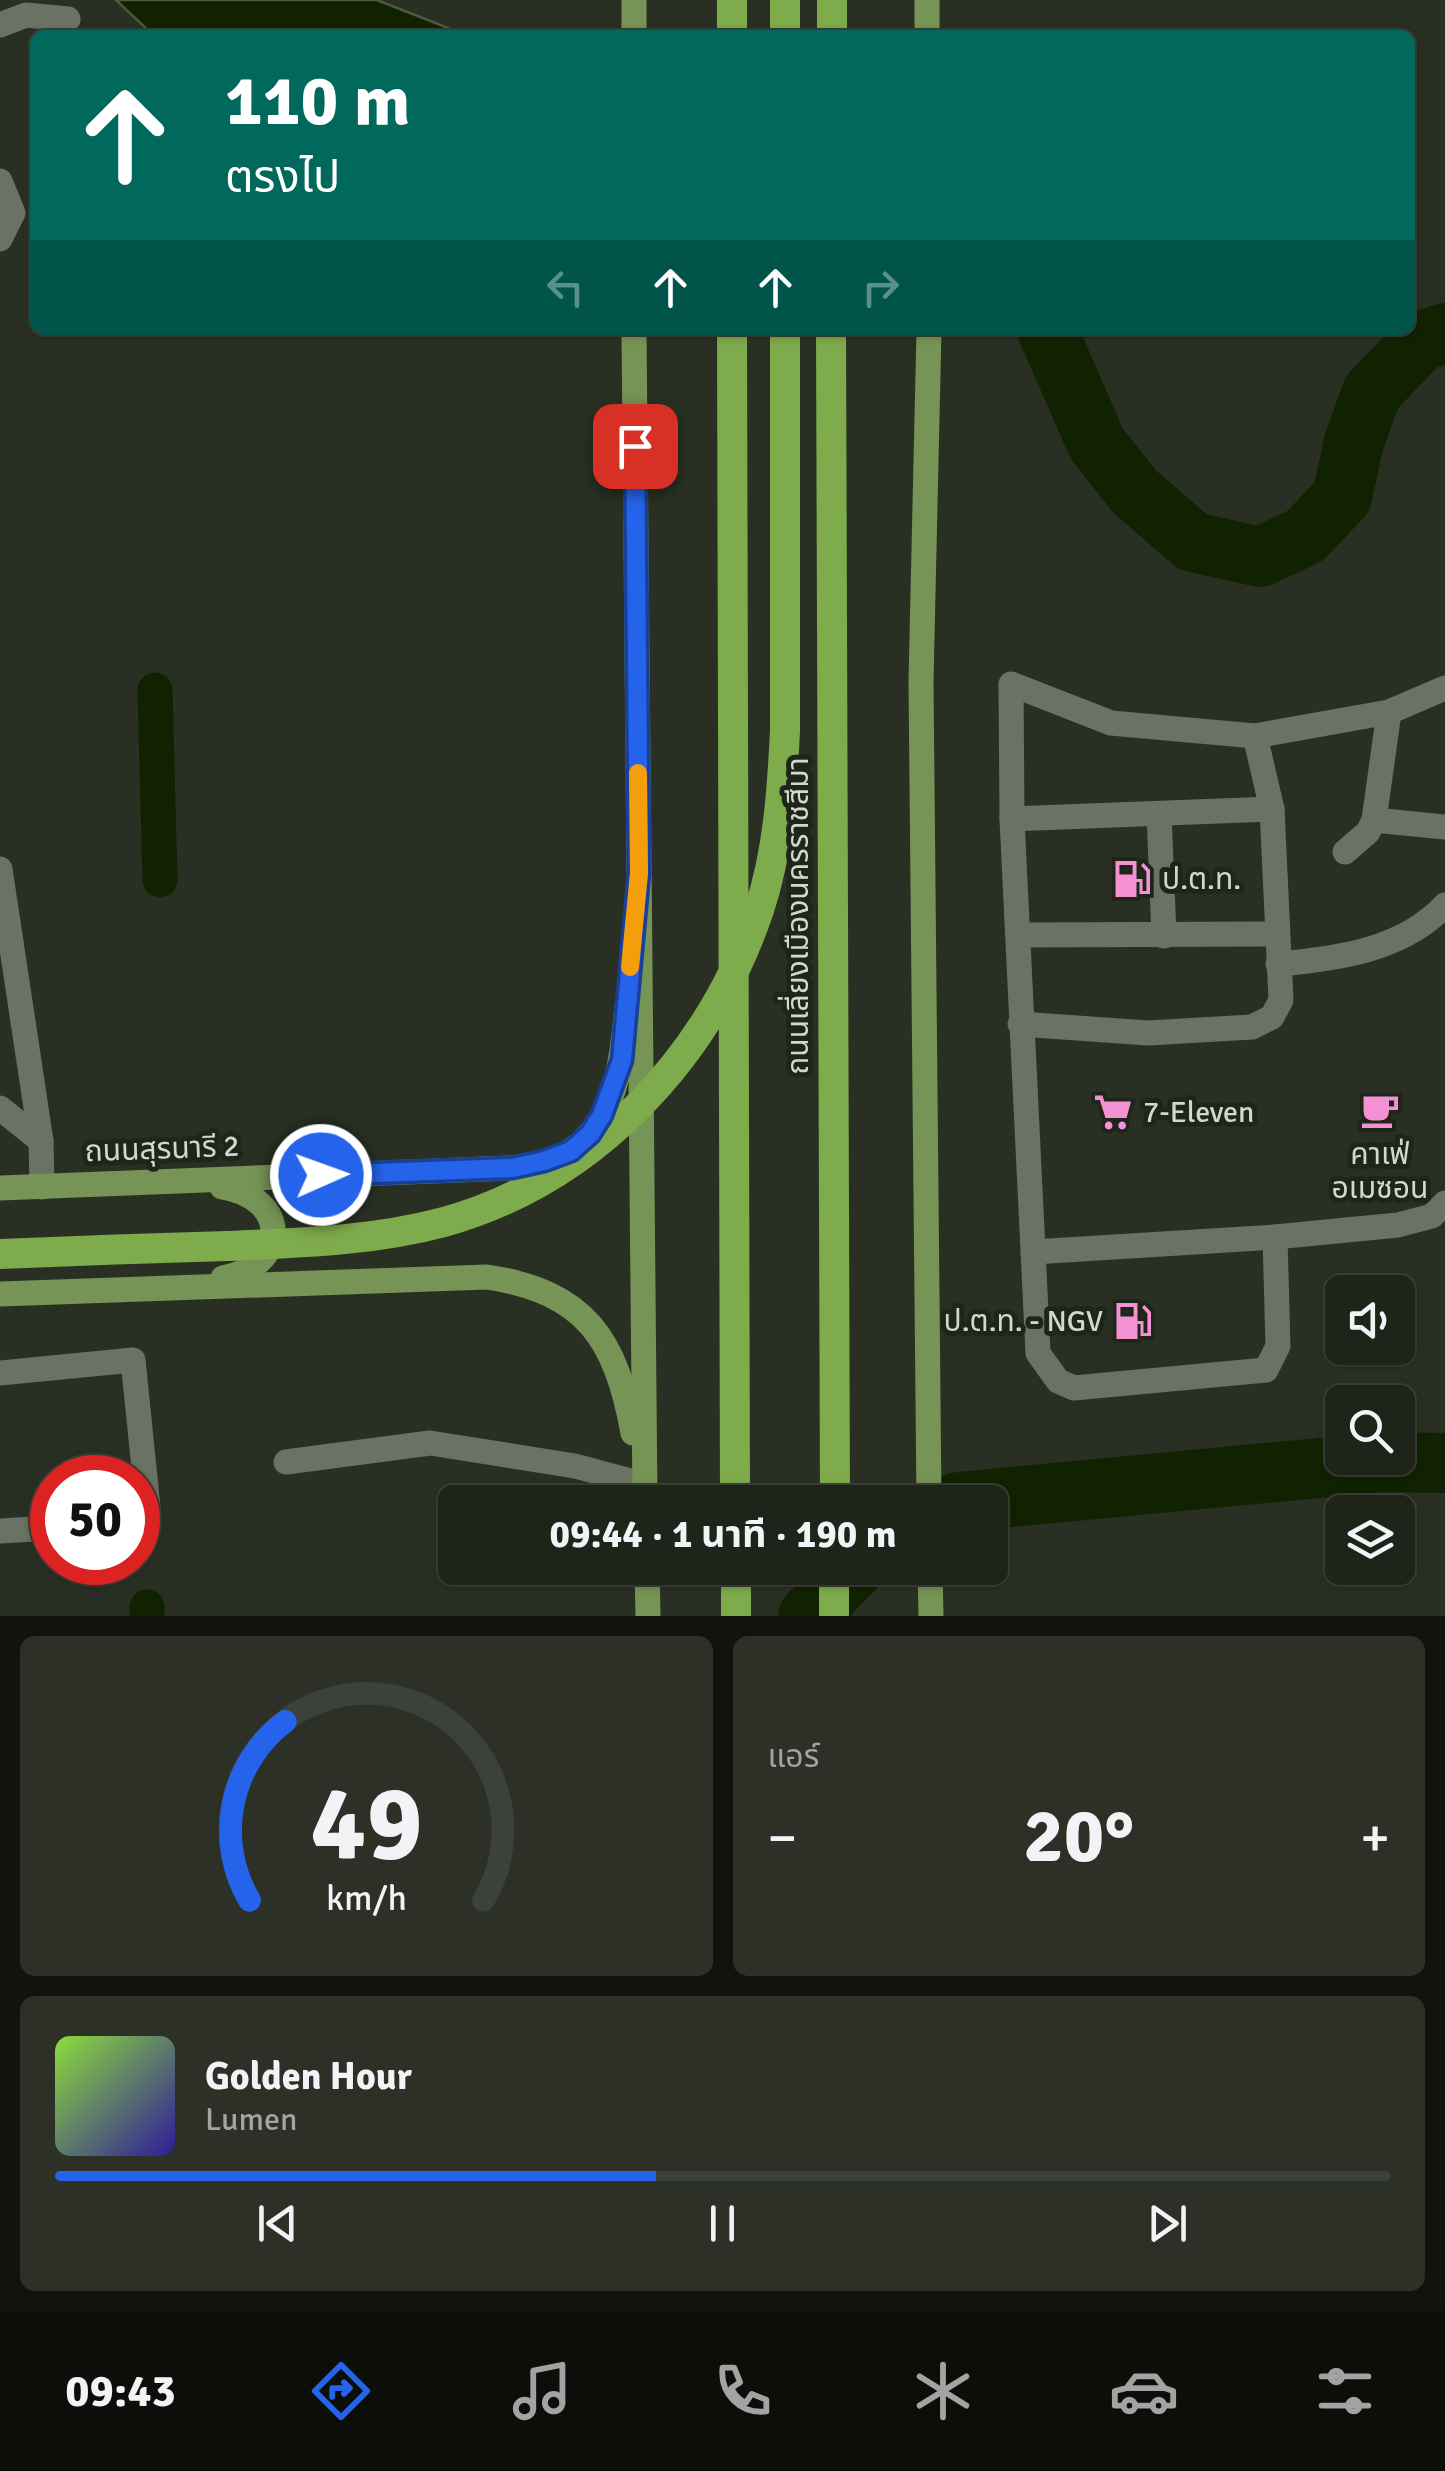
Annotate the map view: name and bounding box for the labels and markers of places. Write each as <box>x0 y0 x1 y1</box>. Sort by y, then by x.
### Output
pin <box>593 404 678 489</box>
fuel station icon: ป.ต.ท. <box>1111 858 1153 900</box>
place label: ป.ต.ท. <box>1162 861 1241 898</box>
cafe icon: คาเฟ่ อเมซอน <box>1359 1089 1401 1131</box>
supermarket icon: 7-Eleven <box>1092 1091 1134 1133</box>
place label: 7-Eleven <box>1143 1094 1254 1131</box>
place label: คาเฟ่ อเมซอน <box>1332 1136 1428 1207</box>
fuel station icon: ป.ต.ท. - NGV <box>1112 1300 1154 1342</box>
place label: ป.ต.ท. - NGV <box>944 1303 1103 1340</box>

